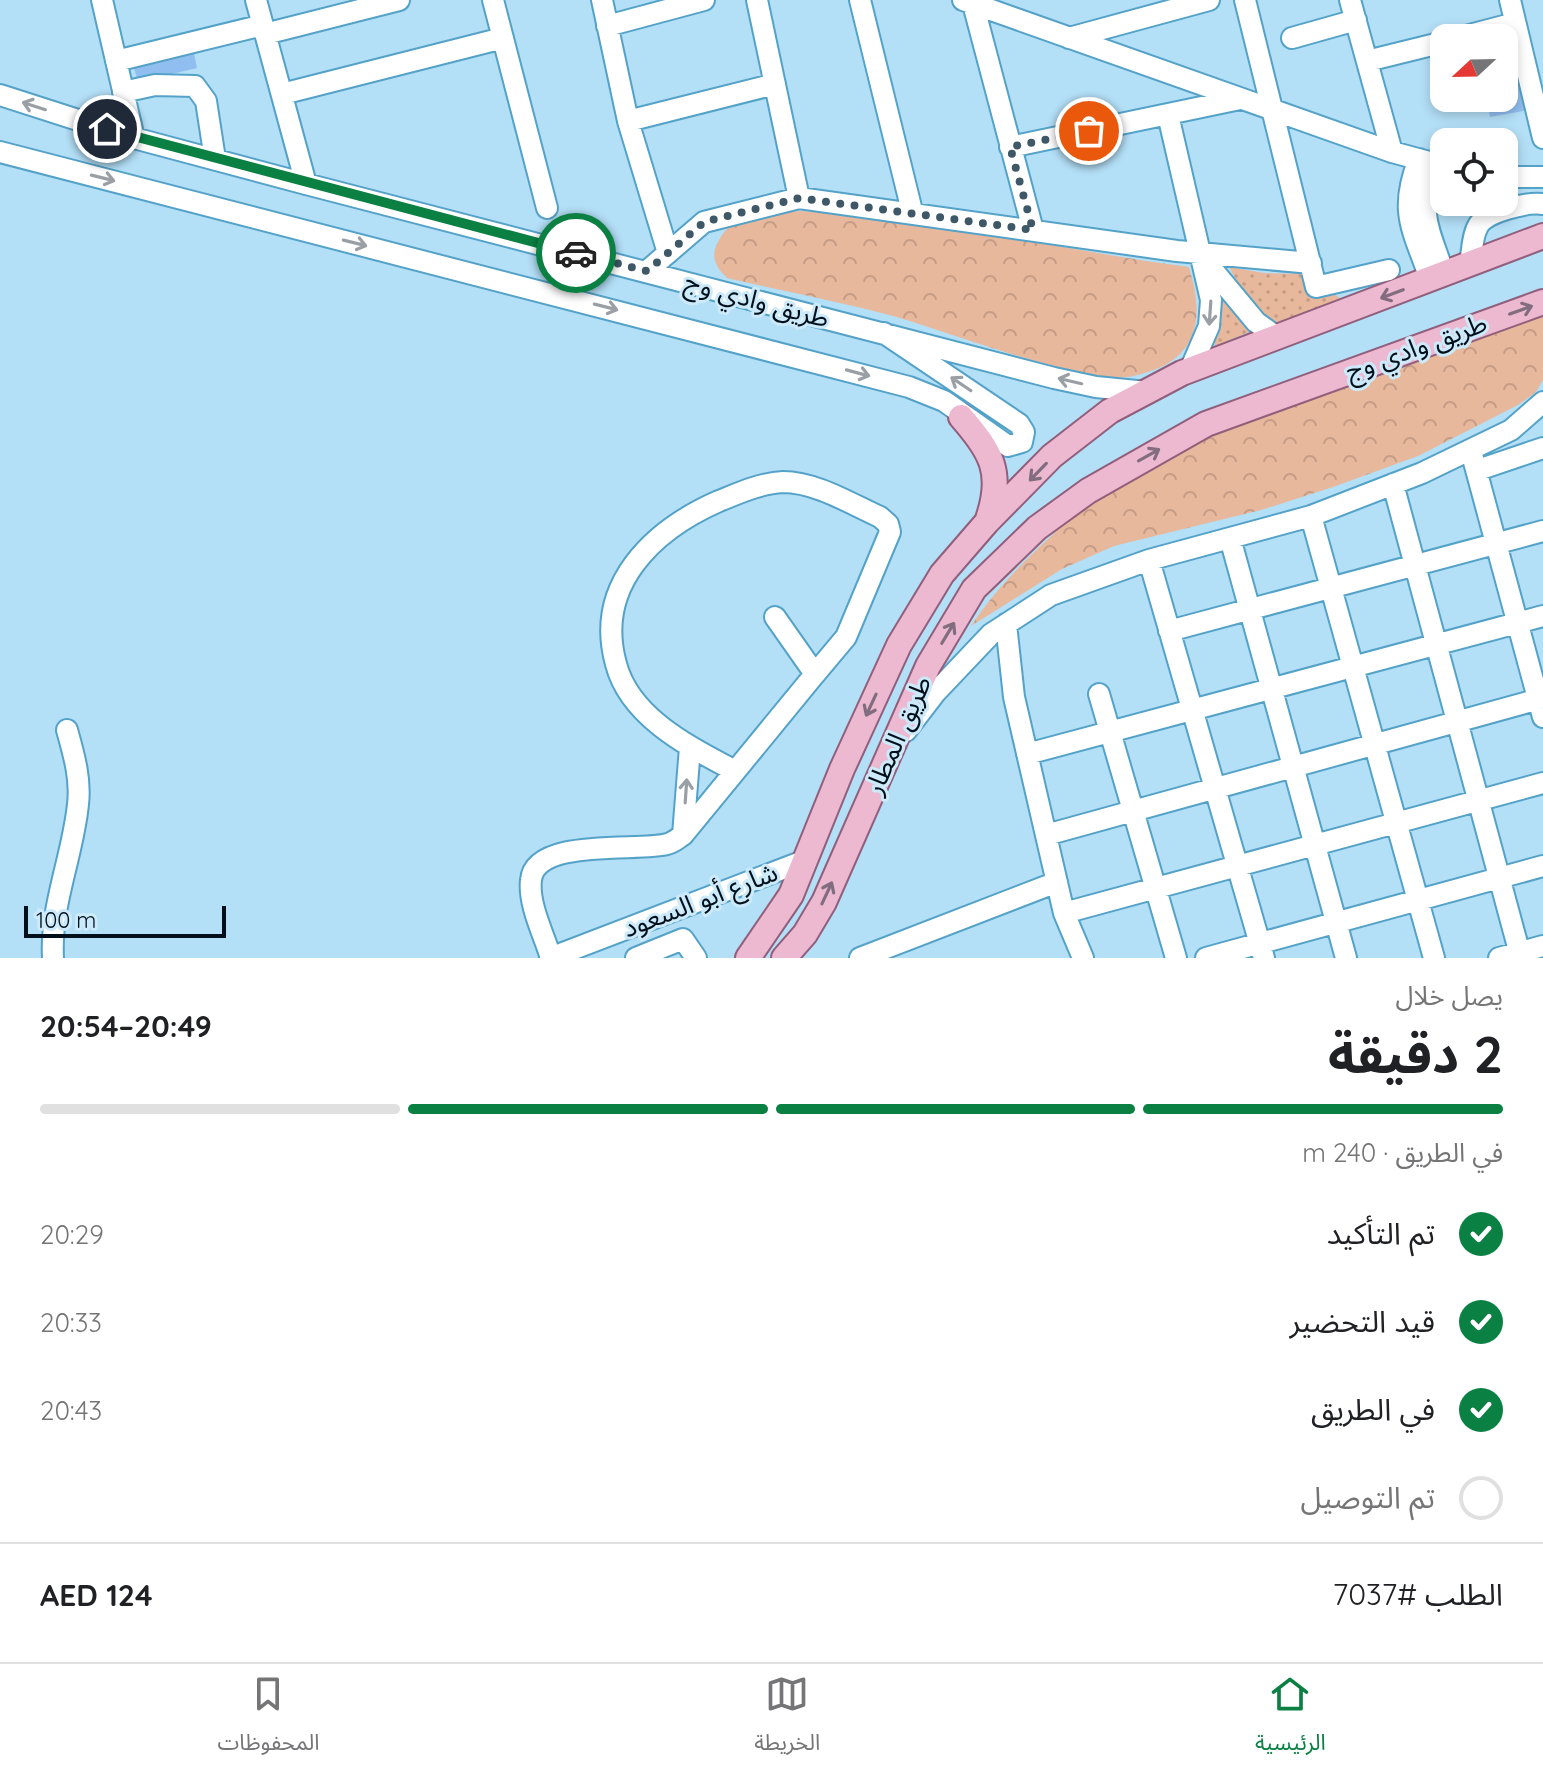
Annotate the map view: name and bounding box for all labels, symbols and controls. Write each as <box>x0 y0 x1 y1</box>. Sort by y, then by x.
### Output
north arrow <box>1430 24 1518 112</box>
map controls <box>1430 24 1518 216</box>
pin <box>73 95 141 163</box>
one-way arrow <box>22 97 47 112</box>
pin <box>1055 97 1123 165</box>
icon: home <box>85 107 129 151</box>
icon: bag <box>1067 109 1111 153</box>
button: locate <box>1430 128 1518 216</box>
one-way arrow <box>89 172 115 187</box>
courier <box>536 213 616 293</box>
icon: car <box>554 231 598 275</box>
one-way arrow <box>341 236 367 251</box>
street label: طريق وادي وج <box>680 264 833 339</box>
one-way arrow <box>1380 288 1405 302</box>
one-way arrow <box>1202 299 1217 326</box>
one-way arrow <box>593 301 619 316</box>
one-way arrow <box>1508 302 1533 316</box>
street label: طريق وادي وج <box>1341 306 1493 391</box>
one-way arrow <box>844 367 870 382</box>
one-way arrow <box>1057 373 1083 388</box>
one-way arrow <box>950 376 972 392</box>
one-way arrow <box>1137 447 1160 463</box>
one-way arrow <box>1028 462 1047 482</box>
one-way arrow <box>940 622 956 645</box>
street label: طريق المطار <box>856 670 938 800</box>
one-way arrow <box>863 692 878 716</box>
one-way arrow <box>679 778 694 805</box>
street label: شارع أبو السعود <box>618 855 783 947</box>
one-way arrow <box>820 882 835 906</box>
scale bar <box>24 902 226 938</box>
text: 100 m <box>36 906 96 934</box>
text: يصل خلال <box>1396 979 1503 1012</box>
text: 20:49–20:54 <box>40 1007 212 1045</box>
text: 2 دقيقة <box>1328 1021 1503 1086</box>
text: في الطريق · 240 m <box>1302 1136 1503 1169</box>
icon: check <box>1459 1212 1503 1256</box>
text: تم التأكيد <box>1327 1214 1435 1252</box>
text: 20:29 <box>40 1218 104 1251</box>
icon: check <box>1459 1300 1503 1344</box>
text: قيد التحضير <box>1289 1302 1435 1340</box>
text: 20:33 <box>40 1306 102 1339</box>
icon: check <box>1459 1388 1503 1432</box>
text: في الطريق <box>1311 1390 1435 1428</box>
text: 20:43 <box>40 1394 102 1427</box>
text: تم التوصيل <box>1301 1478 1435 1516</box>
text: الطلب #7037 <box>1333 1575 1503 1613</box>
text: AED 124 <box>40 1576 153 1614</box>
tab: المحفوظات <box>217 1672 320 1766</box>
tab: الخريطة <box>754 1672 820 1766</box>
tab: الرئيسية <box>1255 1672 1326 1766</box>

